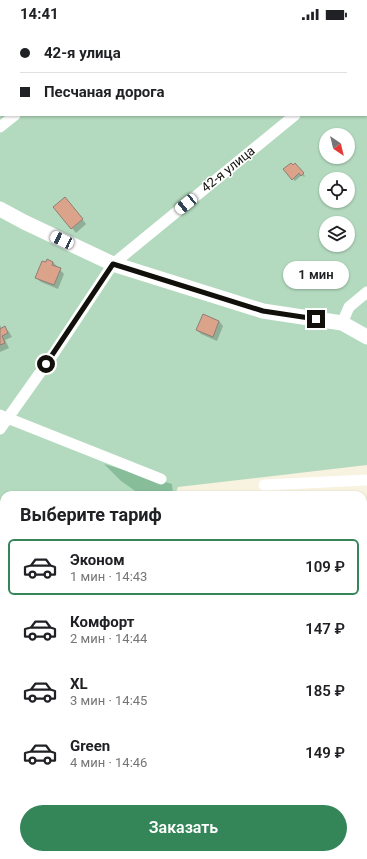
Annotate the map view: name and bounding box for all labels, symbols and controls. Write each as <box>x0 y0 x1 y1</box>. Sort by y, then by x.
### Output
text: 14:41 <box>20 5 59 23</box>
text: 42-я улица <box>44 44 121 62</box>
text: Песчаная дорога <box>44 83 165 101</box>
north arrow <box>319 128 355 164</box>
map controls <box>319 128 355 252</box>
street label: 42-я улица <box>198 143 258 195</box>
button: locate <box>319 172 355 208</box>
car <box>173 192 199 216</box>
button: layers <box>319 216 355 252</box>
car <box>49 229 75 251</box>
callout: 1 мин <box>283 261 349 289</box>
text: 1 мин <box>298 267 334 282</box>
route end <box>307 310 325 328</box>
route start <box>37 355 55 373</box>
text: Выберите тариф <box>20 504 162 525</box>
icon: car <box>22 549 58 585</box>
text: Эконом <box>70 551 125 569</box>
text: 109 ₽ <box>305 558 345 576</box>
text: 1 мин · 14:43 <box>70 569 147 584</box>
icon: car <box>22 611 58 647</box>
text: Комфорт <box>70 613 134 631</box>
text: 147 ₽ <box>305 620 345 638</box>
text: 2 мин · 14:44 <box>70 631 147 646</box>
icon: car <box>22 673 58 709</box>
text: XL <box>70 675 88 693</box>
text: 185 ₽ <box>305 682 345 700</box>
text: 3 мин · 14:45 <box>70 693 147 708</box>
icon: car <box>22 735 58 771</box>
text: Green <box>70 737 110 755</box>
text: 149 ₽ <box>305 744 345 762</box>
text: 4 мин · 14:46 <box>70 755 147 770</box>
button: Заказать <box>20 805 347 851</box>

